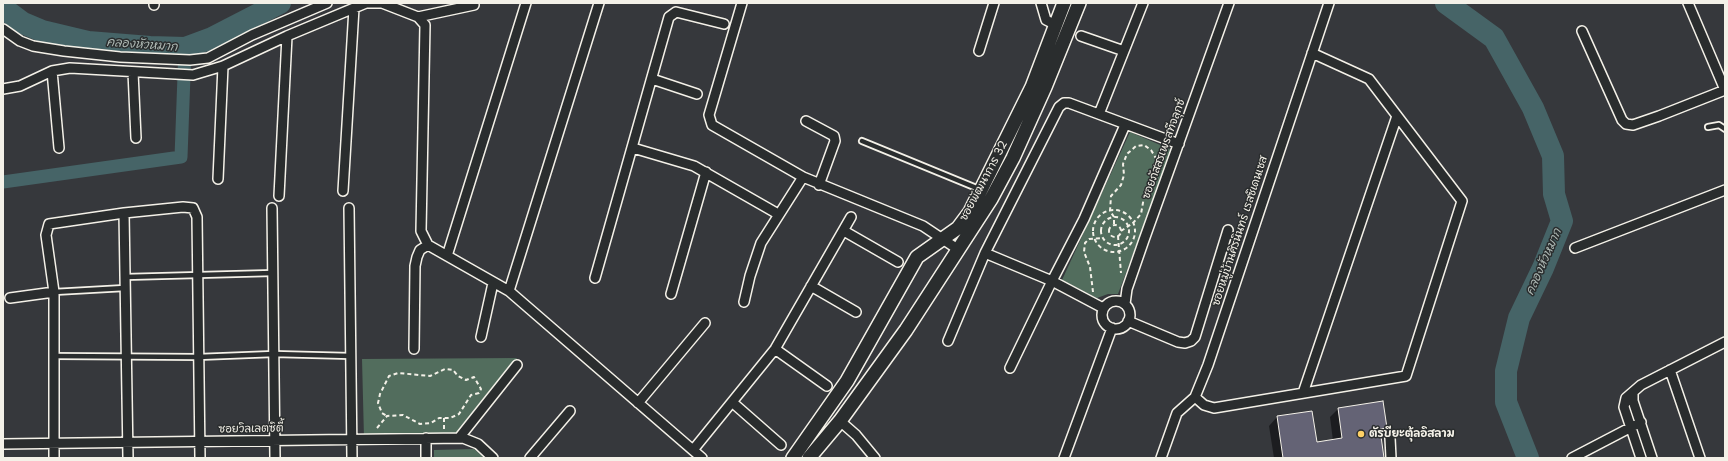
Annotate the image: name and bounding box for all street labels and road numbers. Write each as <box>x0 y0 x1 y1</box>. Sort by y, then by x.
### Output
street label: ซอยภัสสรเพรสทีจลุกซ์ <box>1140 97 1188 201</box>
street label: ซอยพัฒนาการ 32 <box>957 139 1011 223</box>
street label: ซอยหมู่บ้านศิรนินทร์ เรสซิเดนเซส <box>1210 154 1270 308</box>
street label: ซอยวิลเลตซิตี้ <box>218 422 284 436</box>

